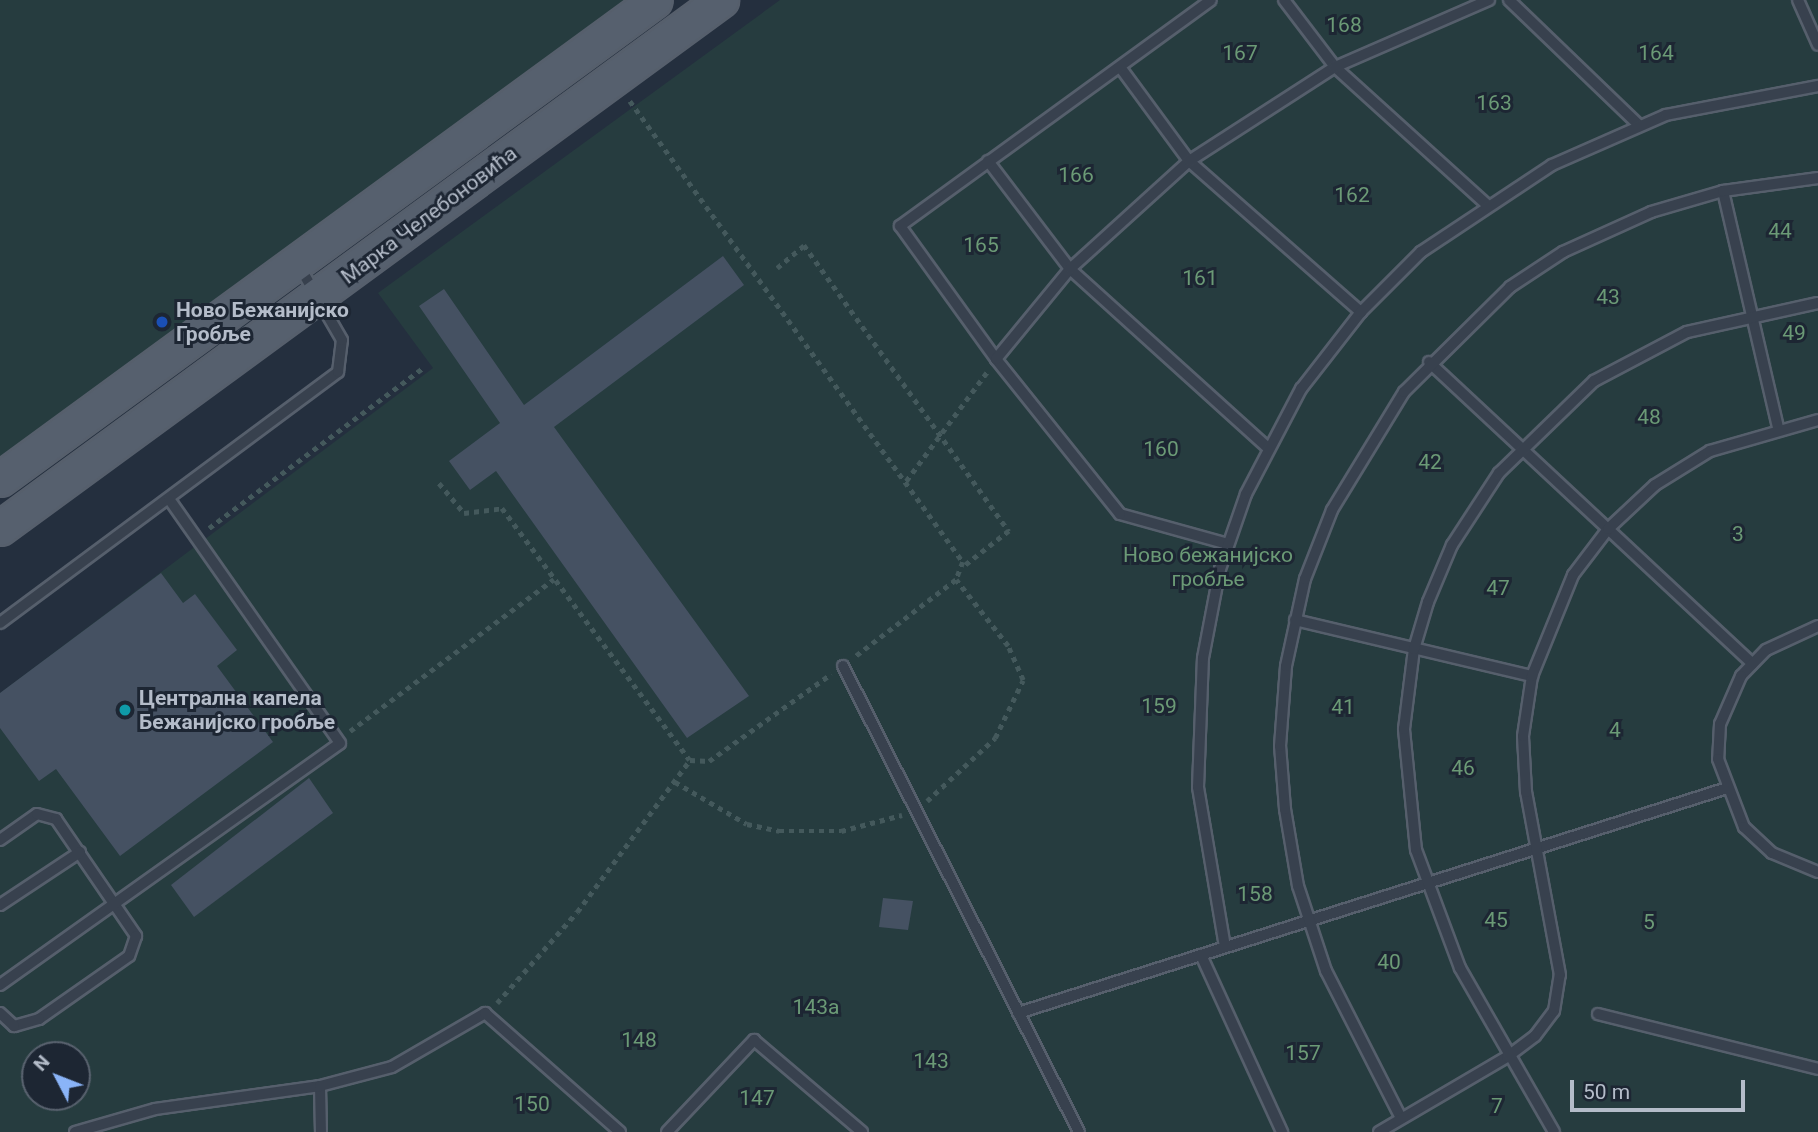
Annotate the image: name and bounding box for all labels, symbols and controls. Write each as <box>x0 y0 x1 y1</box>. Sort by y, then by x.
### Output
park label: 168 <box>1326 12 1362 38</box>
park label: 167 <box>1222 40 1258 66</box>
park label: 164 <box>1638 40 1674 66</box>
park label: 163 <box>1476 90 1512 116</box>
street label: Марка Челебоновића <box>336 141 522 289</box>
park label: 166 <box>1058 162 1094 188</box>
park label: 162 <box>1334 182 1370 208</box>
park label: 44 <box>1768 218 1792 244</box>
park label: 165 <box>963 232 999 258</box>
park label: 161 <box>1182 265 1218 291</box>
park label: 43 <box>1596 284 1620 310</box>
place label: Ново Бежанијско Гробље <box>176 297 349 347</box>
marker: Ново Бежанијско Гробље <box>154 314 170 330</box>
park label: 49 <box>1782 320 1806 346</box>
park label: 48 <box>1637 404 1661 430</box>
park label: 160 <box>1143 436 1179 462</box>
park label: 42 <box>1418 449 1442 475</box>
park label: 3 <box>1732 521 1744 547</box>
park label: Ново бежанијско гробље <box>1123 542 1293 592</box>
park label: 47 <box>1486 575 1510 601</box>
place label: Централна капела Бежанијско гробље <box>139 685 335 735</box>
park label: 159 <box>1141 693 1177 719</box>
park label: 41 <box>1331 694 1355 720</box>
marker: Централна капела Бежанијско гробље <box>117 702 133 718</box>
park label: 4 <box>1609 717 1621 743</box>
park label: 46 <box>1451 755 1475 781</box>
park label: 158 <box>1237 881 1273 907</box>
park label: 45 <box>1484 907 1508 933</box>
park label: 5 <box>1643 909 1655 935</box>
park label: 40 <box>1377 949 1401 975</box>
park label: 143a <box>793 994 839 1020</box>
park label: 148 <box>621 1027 657 1053</box>
park label: 157 <box>1285 1040 1321 1066</box>
north arrow <box>21 1041 91 1111</box>
park label: 143 <box>913 1048 949 1074</box>
text: N <box>28 1050 55 1076</box>
scale bar <box>1573 1066 1748 1110</box>
text: 50 m <box>1583 1080 1630 1104</box>
park label: 147 <box>739 1085 775 1111</box>
park label: 150 <box>514 1091 550 1117</box>
park label: 7 <box>1491 1093 1503 1119</box>

